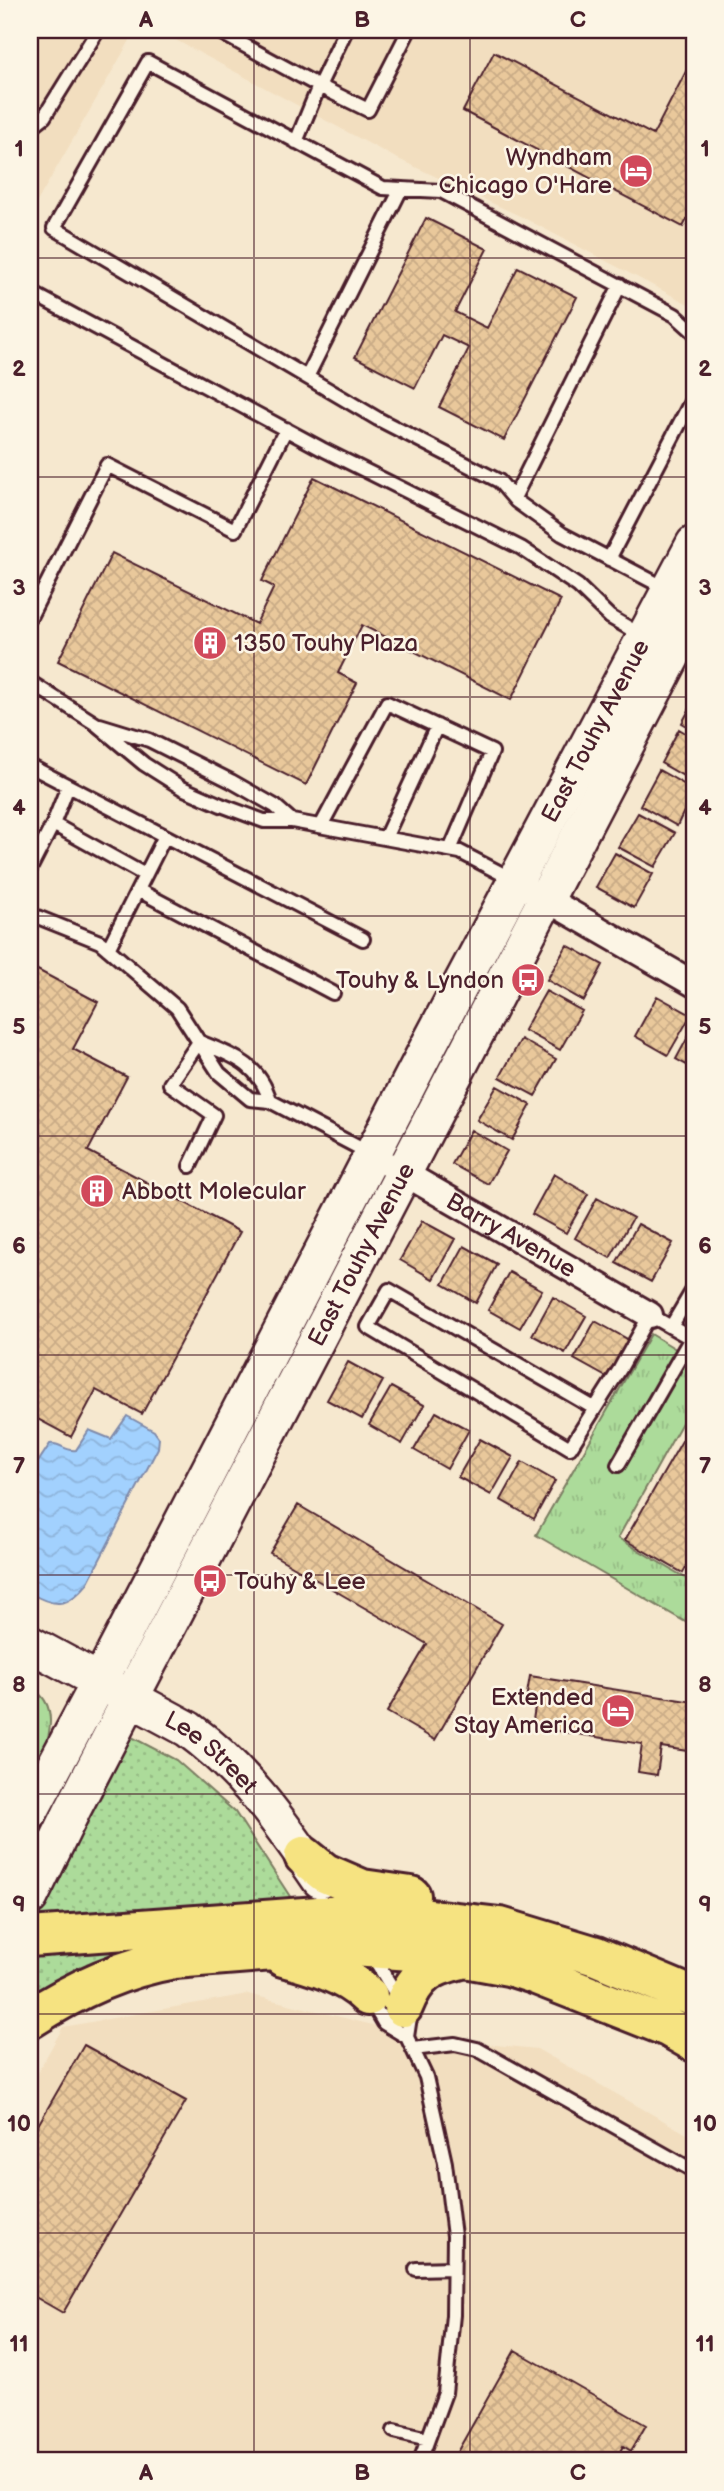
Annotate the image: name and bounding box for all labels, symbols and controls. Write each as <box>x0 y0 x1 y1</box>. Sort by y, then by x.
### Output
text: A <box>138 6 154 34</box>
text: B <box>354 6 370 34</box>
text: C <box>570 6 586 34</box>
text: 1 <box>14 135 24 163</box>
text: 1 <box>700 135 710 163</box>
place label: Wyndham Chicago O'Hare <box>438 143 612 200</box>
hotel icon: Wyndham Chicago O'Hare <box>617 152 655 190</box>
text: 2 <box>12 355 26 383</box>
text: 2 <box>698 355 712 383</box>
text: 3 <box>12 574 26 602</box>
text: 3 <box>698 574 712 602</box>
building icon: 1350 Touhy Plaza <box>191 624 229 662</box>
place label: 1350 Touhy Plaza <box>234 629 418 658</box>
street label: East Touhy Avenue <box>535 635 656 827</box>
text: 4 <box>12 794 26 822</box>
text: 4 <box>698 794 712 822</box>
bus stop icon: Touhy & Lyndon <box>509 961 547 999</box>
place label: Touhy & Lyndon <box>336 966 504 995</box>
text: 5 <box>12 1013 26 1041</box>
text: 5 <box>698 1013 712 1041</box>
street label: East Touhy Avenue <box>302 1158 421 1351</box>
building icon: Abbott Molecular <box>78 1172 116 1210</box>
place label: Abbott Molecular <box>122 1177 306 1206</box>
street label: Barry Avenue <box>441 1187 581 1284</box>
text: 6 <box>12 1232 26 1260</box>
text: 6 <box>698 1232 712 1260</box>
text: 7 <box>13 1452 26 1480</box>
text: 7 <box>699 1452 712 1480</box>
bus stop icon: Touhy & Lee <box>191 1562 229 1600</box>
place label: Touhy & Lee <box>234 1567 366 1596</box>
text: 8 <box>12 1671 26 1699</box>
text: 8 <box>698 1671 712 1699</box>
place label: Extended Stay America <box>454 1683 594 1740</box>
hotel icon: Extended Stay America <box>599 1692 637 1730</box>
street label: Lee Street <box>160 1705 264 1800</box>
text: 9 <box>12 1891 26 1919</box>
text: 9 <box>698 1891 712 1919</box>
text: 10 <box>7 2110 31 2138</box>
text: 10 <box>693 2110 717 2138</box>
text: 11 <box>9 2330 29 2358</box>
text: 11 <box>695 2330 715 2358</box>
text: A <box>138 2459 154 2487</box>
text: B <box>354 2459 370 2487</box>
text: C <box>570 2459 586 2487</box>

